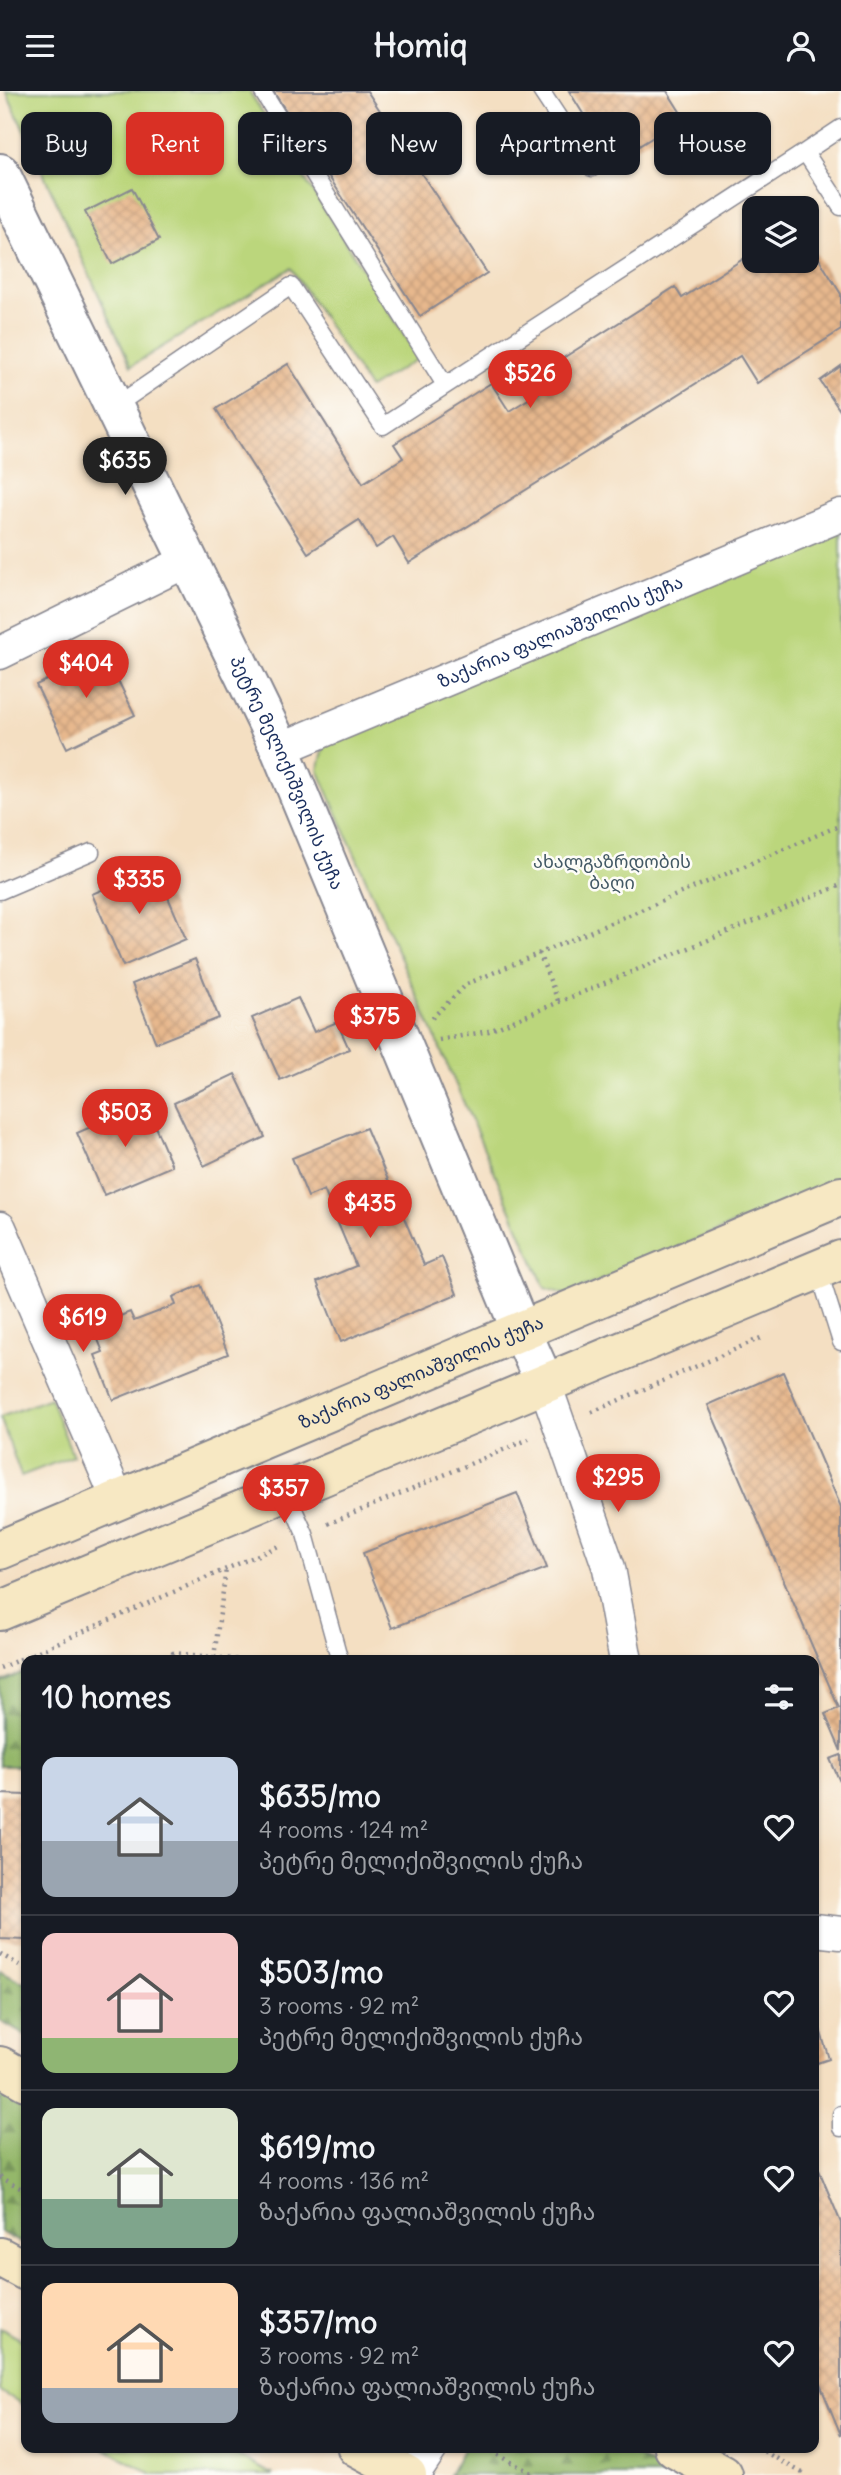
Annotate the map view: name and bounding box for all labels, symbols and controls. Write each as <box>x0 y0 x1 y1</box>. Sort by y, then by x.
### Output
text: Homiq <box>374 25 467 66</box>
icon: menu <box>21 27 59 65</box>
icon: person <box>782 27 820 65</box>
chip: Buy <box>21 112 112 175</box>
chip: Rent <box>126 112 224 175</box>
chip: Filters <box>238 112 352 175</box>
chip: New <box>366 112 462 175</box>
chip: Apartment <box>476 112 640 175</box>
chip: House <box>654 112 771 175</box>
map controls <box>742 196 819 273</box>
button: layers <box>742 196 819 273</box>
pin: $526 <box>489 351 571 410</box>
text: $526 <box>504 358 556 387</box>
pin: $635 <box>84 437 166 497</box>
text: $635 <box>99 445 151 474</box>
street label: ზაქარია ფალიაშვილის ქუჩა <box>434 570 686 693</box>
pin: $404 <box>45 641 127 700</box>
text: $404 <box>59 648 113 677</box>
street label: პეტრე მელიქიშვილის ქუჩა <box>225 652 349 893</box>
park label: ახალგაზრდობის ბაღი <box>533 850 691 894</box>
pin: $335 <box>98 857 180 916</box>
text: $335 <box>113 864 165 893</box>
pin: $375 <box>334 993 416 1053</box>
text: $375 <box>350 1001 400 1030</box>
pin: $503 <box>84 1089 166 1149</box>
text: $503 <box>98 1097 152 1126</box>
pin: $435 <box>329 1181 411 1240</box>
text: $435 <box>344 1188 396 1217</box>
pin: $619 <box>42 1295 124 1354</box>
text: $619 <box>59 1302 107 1331</box>
street label: ზაქარია ფალიაშვილის ქუჩა <box>295 1311 547 1434</box>
pin: $295 <box>577 1455 659 1514</box>
text: $295 <box>592 1462 644 1491</box>
pin: $357 <box>243 1465 325 1525</box>
text: $357 <box>259 1473 309 1502</box>
text: 10 homes <box>42 1678 171 1716</box>
icon: filters <box>760 1678 798 1716</box>
text: $635/mo <box>259 1777 381 1815</box>
icon: home <box>98 1785 182 1869</box>
icon: heart <box>760 1808 798 1846</box>
text: 4 rooms · 124 m² <box>259 1815 428 1844</box>
text: პეტრე მელიქიშვილის ქუჩა <box>259 1846 583 1875</box>
text: $503/mo <box>259 1953 383 1991</box>
icon: home <box>98 1961 182 2045</box>
icon: heart <box>760 1984 798 2022</box>
text: 3 rooms · 92 m² <box>259 1991 419 2020</box>
text: პეტრე მელიქიშვილის ქუჩა <box>259 2022 583 2051</box>
text: $619/mo <box>259 2128 375 2166</box>
icon: home <box>98 2136 182 2220</box>
icon: heart <box>760 2159 798 2197</box>
text: 4 rooms · 136 m² <box>259 2166 429 2195</box>
text: ზაქარია ფალიაშვილის ქუჩა <box>259 2197 595 2226</box>
text: $357/mo <box>259 2303 377 2341</box>
icon: home <box>98 2311 182 2395</box>
icon: heart <box>760 2334 798 2372</box>
text: 3 rooms · 92 m² <box>259 2341 419 2370</box>
text: ზაქარია ფალიაშვილის ქუჩა <box>259 2372 595 2401</box>

